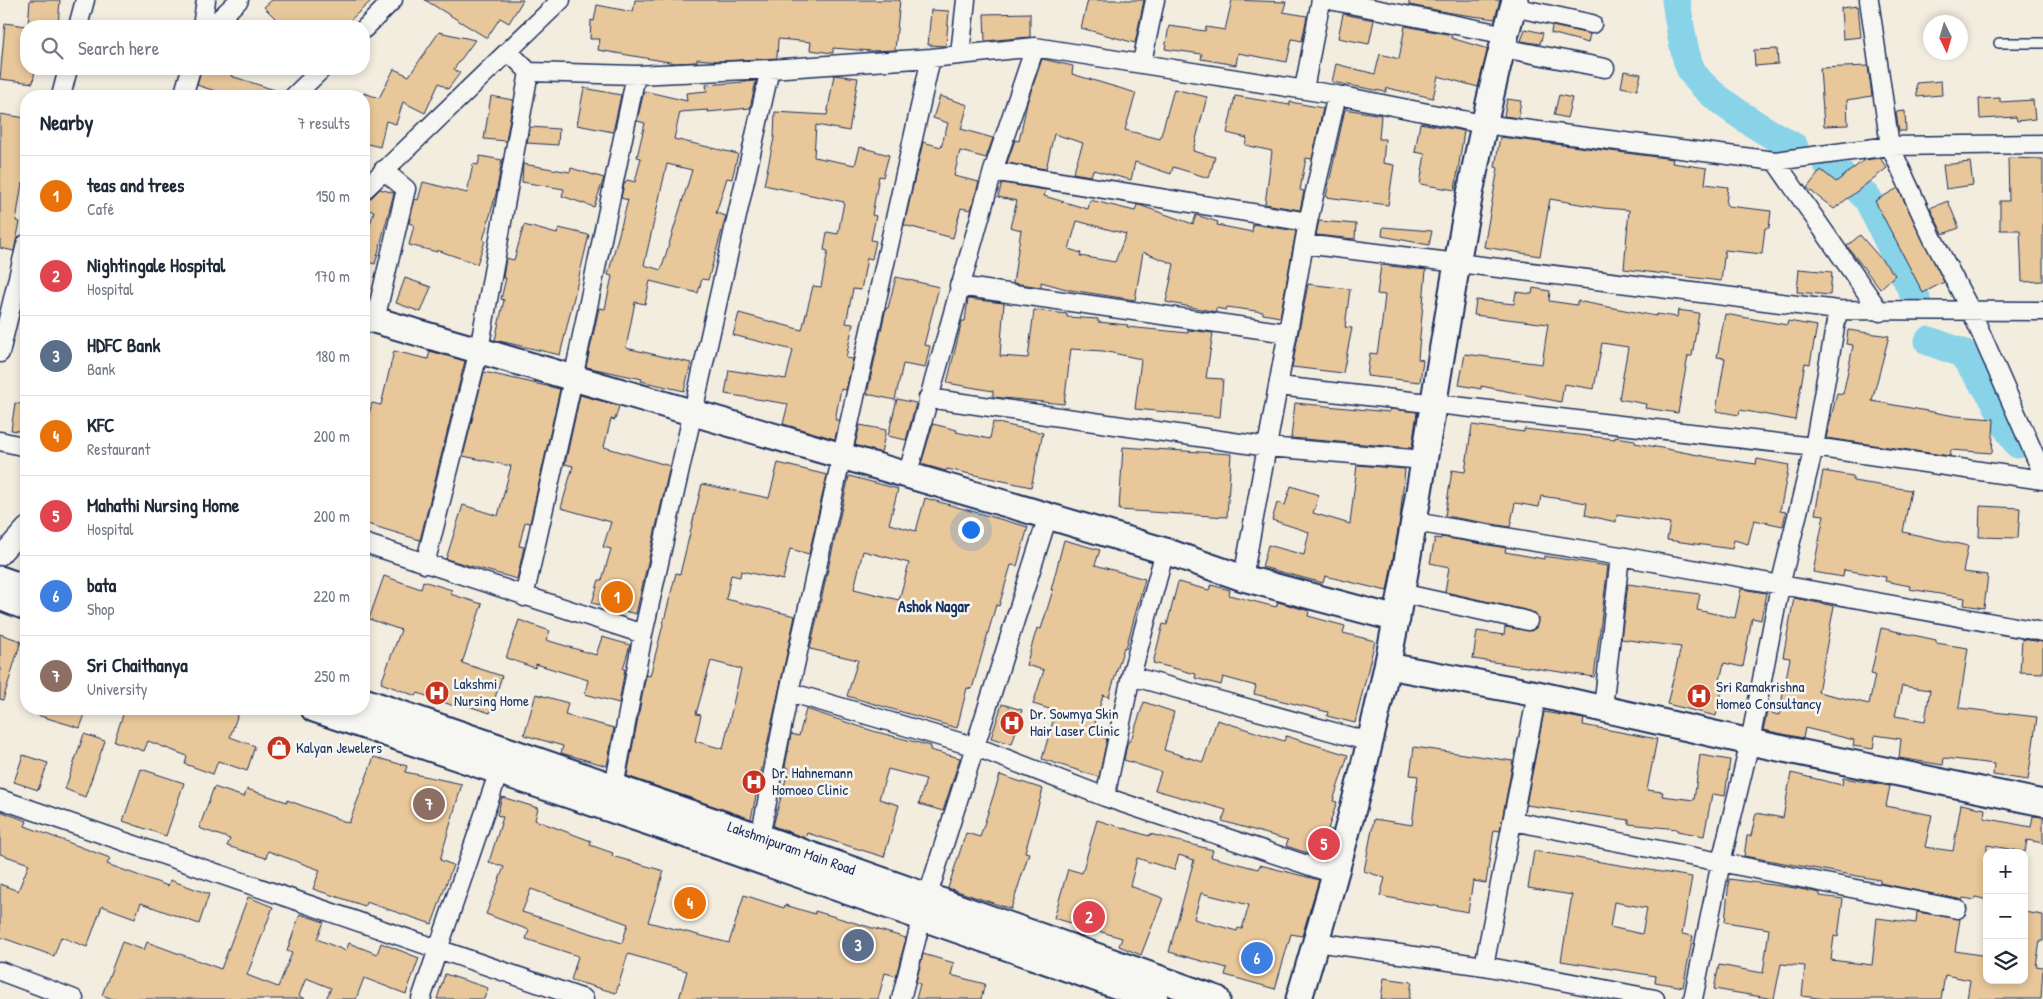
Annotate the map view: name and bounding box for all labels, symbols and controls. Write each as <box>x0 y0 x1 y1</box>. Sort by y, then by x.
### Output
north arrow <box>1923 15 1968 60</box>
search box <box>20 20 370 75</box>
icon: search <box>38 34 66 62</box>
text: Search here <box>78 35 159 61</box>
text: Nearby <box>40 108 93 137</box>
text: 7 results <box>297 112 350 134</box>
text: teas and trees <box>87 172 184 198</box>
text: 1 <box>53 185 59 207</box>
text: 150 m <box>316 185 350 207</box>
text: Café <box>87 198 114 220</box>
text: Nightingale Hospital <box>87 252 225 278</box>
text: 2 <box>52 265 60 287</box>
text: 170 m <box>315 265 350 287</box>
text: Hospital <box>87 278 134 300</box>
text: HDFC Bank <box>87 332 160 358</box>
text: 3 <box>52 345 60 367</box>
text: 180 m <box>316 345 350 367</box>
text: Bank <box>87 358 115 380</box>
text: KFC <box>87 412 114 438</box>
text: 4 <box>53 425 59 447</box>
text: 200 m <box>314 425 350 447</box>
text: Restaurant <box>87 438 150 460</box>
text: Mahathi Nursing Home <box>87 492 239 518</box>
text: 5 <box>53 505 59 527</box>
text: 200 m <box>314 505 350 527</box>
your location <box>958 517 984 543</box>
text: Hospital <box>87 518 134 540</box>
text: bata <box>87 572 116 598</box>
pin: 1 <box>601 578 633 616</box>
text: 6 <box>53 585 59 607</box>
text: 220 m <box>313 585 350 607</box>
district label: Ashok Nagar <box>898 595 971 618</box>
text: Shop <box>87 598 114 620</box>
text: Sri Chaithanya <box>87 652 188 678</box>
text: 7 <box>52 665 60 687</box>
text: 250 m <box>314 665 350 687</box>
place label: Lakshmi Nursing Home <box>454 673 529 711</box>
place label: Sri Ramakrishna Homeo Consultancy <box>1716 676 1822 714</box>
text: University <box>87 678 148 700</box>
hospital icon: Lakshmi Nursing Home <box>424 680 450 706</box>
hospital icon: Sri Ramakrishna Homeo Consultancy <box>1686 683 1712 709</box>
place label: Dr. Sowmya Skin Hair Laser Clinic <box>1030 703 1120 741</box>
hospital icon: Dr. Sowmya Skin Hair Laser Clinic <box>999 710 1025 736</box>
shop icon: Kalyan Jewelers <box>266 735 292 761</box>
place label: Kalyan Jewelers <box>296 737 382 758</box>
place label: Dr. Hahnemann Homoeo Clinic <box>772 762 853 800</box>
hospital icon: Dr. Hahnemann Homoeo Clinic <box>741 769 767 795</box>
pin: 7 <box>413 785 445 823</box>
street label: Lakshmipuram Main Road <box>725 816 858 880</box>
pin: 5 <box>1308 825 1340 863</box>
map controls <box>1983 849 2028 984</box>
button: + <box>1983 849 2028 894</box>
pin: 4 <box>674 884 706 922</box>
button: − <box>1983 894 2028 939</box>
pin: 2 <box>1073 898 1105 936</box>
pin: 3 <box>842 926 874 964</box>
pin: 6 <box>1241 939 1273 977</box>
button: layers <box>1983 939 2028 984</box>

